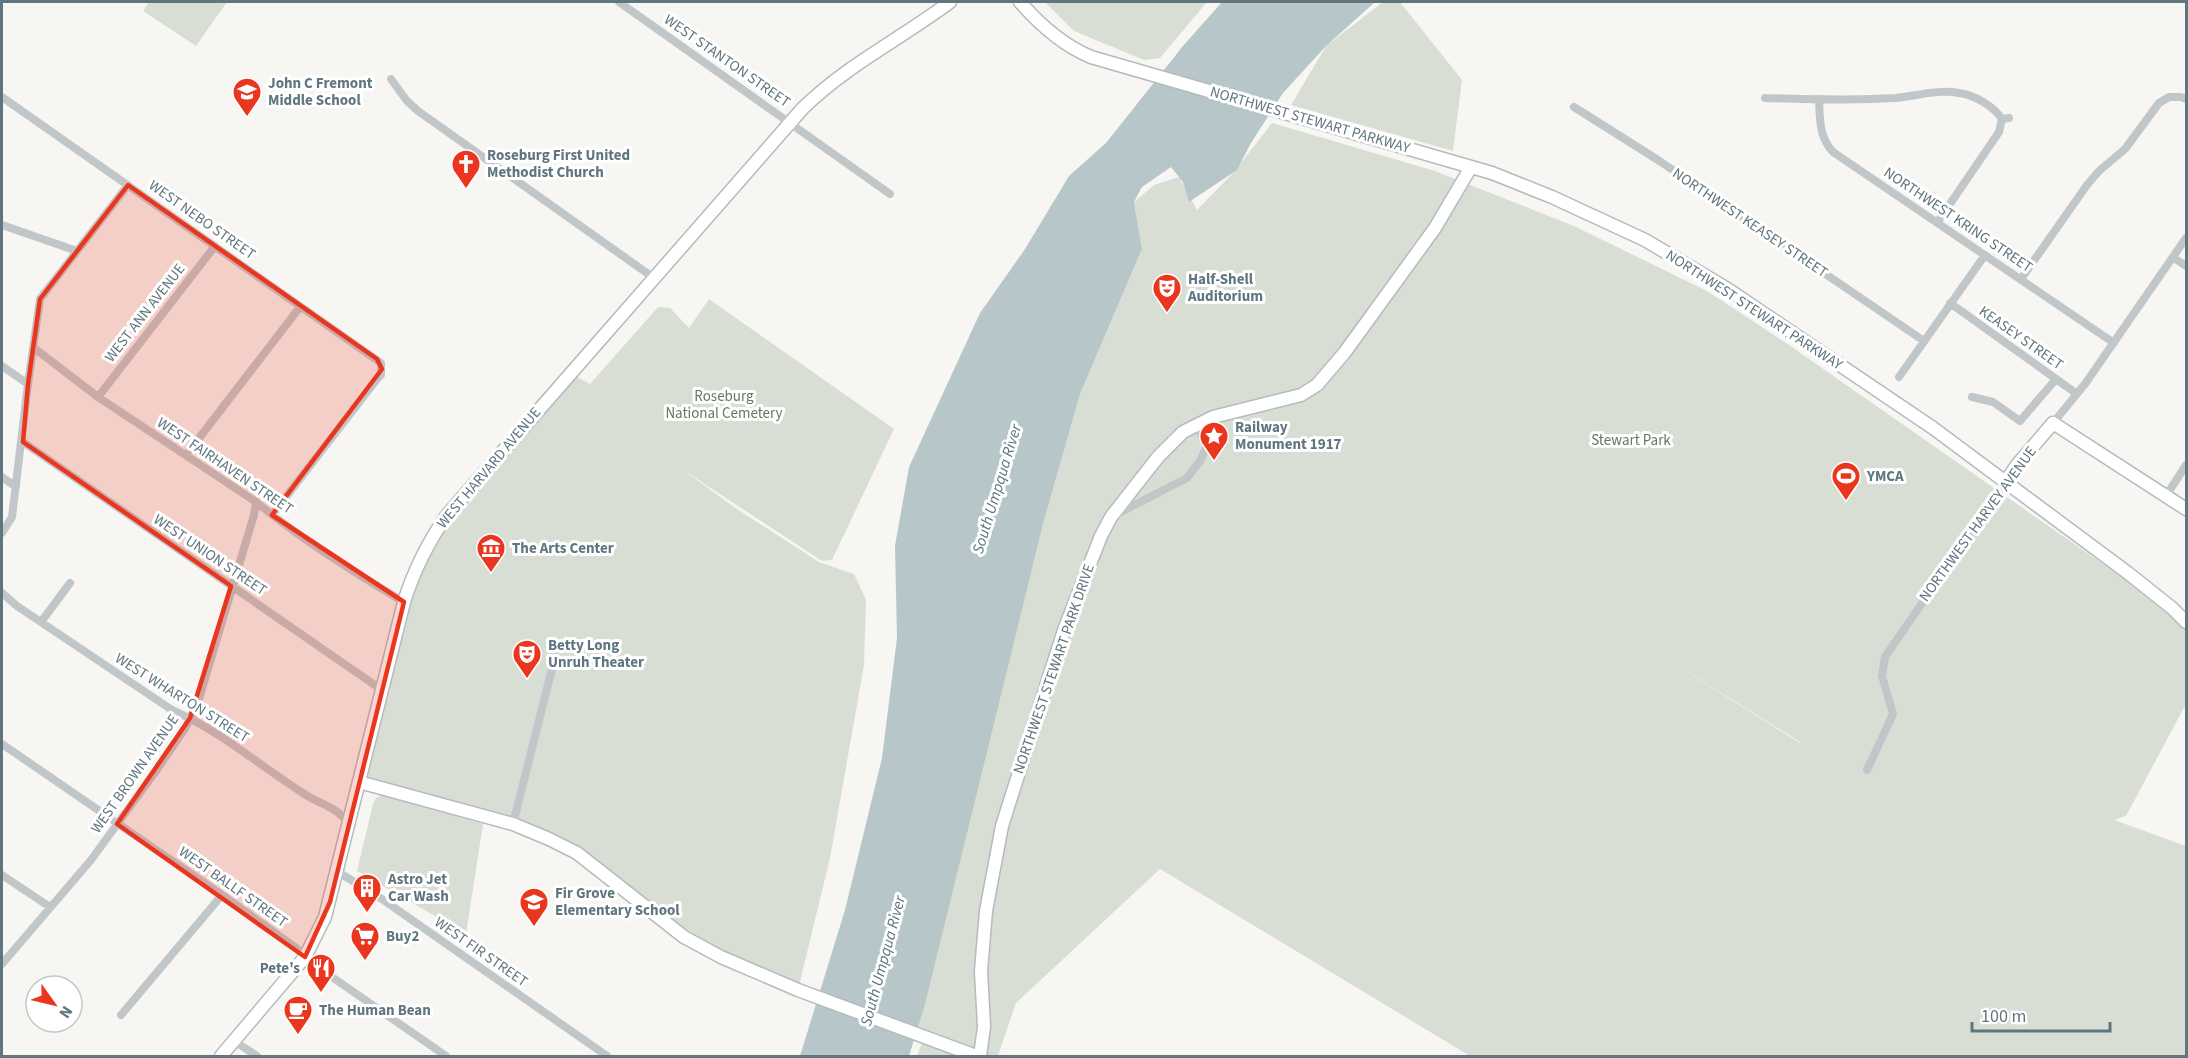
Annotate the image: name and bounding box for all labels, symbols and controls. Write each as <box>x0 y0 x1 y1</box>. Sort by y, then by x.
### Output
street label: WEST STANTON STREET <box>660 9 794 113</box>
place label: John C Fremont Middle School <box>268 73 373 111</box>
school or university icon: John C Fremont Middle School <box>231 76 263 118</box>
street label: NORTHWEST STEWART PARKWAY <box>1208 81 1413 159</box>
place label: Roseburg First United Methodist Church <box>487 145 630 183</box>
church icon: Roseburg First United Methodist Church <box>450 148 482 190</box>
street label: NORTHWEST KRING STREET <box>1879 162 2037 278</box>
street label: NORTHWEST KEASEY STREET <box>1668 163 1832 283</box>
street label: WEST NEBO STREET <box>144 175 260 265</box>
street label: NORTHWEST STEWART PARKWAY <box>1661 245 1847 376</box>
street label: WEST ANN AVENUE <box>100 259 190 367</box>
place label: Half-Shell Auditorium <box>1187 269 1263 307</box>
theatre icon: Half-Shell Auditorium <box>1151 272 1183 314</box>
street label: KEASEY STREET <box>1974 301 2068 375</box>
park label: Roseburg National Cemetery <box>665 386 783 424</box>
street label: WEST HARVARD AVENUE <box>432 403 546 533</box>
street label: WEST FAIRHAVEN STREET <box>153 413 297 519</box>
place label: Railway Monument 1917 <box>1235 417 1342 455</box>
water label: South Umpqua River <box>967 420 1028 556</box>
place icon: Railway Monument 1917 <box>1198 420 1230 462</box>
park label: Stewart Park <box>1591 430 1671 451</box>
street label: NORTHWEST HARVEY AVENUE <box>1914 442 2042 606</box>
sports icon: YMCA <box>1830 460 1862 502</box>
place label: YMCA <box>1866 466 1904 487</box>
street label: WEST UNION STREET <box>149 509 271 601</box>
museum icon: The Arts Center <box>475 532 507 574</box>
place label: The Arts Center <box>512 538 614 559</box>
street label: NORTHWEST STEWART PARK DRIVE <box>1008 561 1100 777</box>
place label: Betty Long Unruh Theater <box>548 635 644 673</box>
theatre icon: Betty Long Unruh Theater <box>511 638 543 680</box>
street label: WEST WHARTON STREET <box>111 648 253 748</box>
street label: WEST BROWN AVENUE <box>86 710 184 838</box>
street label: WEST BALLF STREET <box>174 842 292 932</box>
place label: Astro Jet Car Wash <box>387 869 449 907</box>
building icon: Astro Jet Car Wash <box>351 872 383 914</box>
place label: Fir Grove Elementary School <box>555 883 680 921</box>
school or university icon: Fir Grove Elementary School <box>518 886 550 928</box>
water label: South Umpqua River <box>855 892 911 1029</box>
street label: WEST FIR STREET <box>430 912 532 992</box>
supermarket icon: Buy2 <box>349 920 381 962</box>
place label: Buy2 <box>386 926 419 947</box>
restaurant icon: Pete's <box>305 952 337 994</box>
place label: Pete's <box>260 958 300 979</box>
north arrow <box>24 974 84 1034</box>
cafe icon: The Human Bean <box>282 994 314 1036</box>
scale bar <box>1972 995 2110 1033</box>
place label: The Human Bean <box>319 1000 431 1021</box>
text: N <box>54 1001 78 1022</box>
text: 100 m <box>1981 1004 2026 1029</box>

